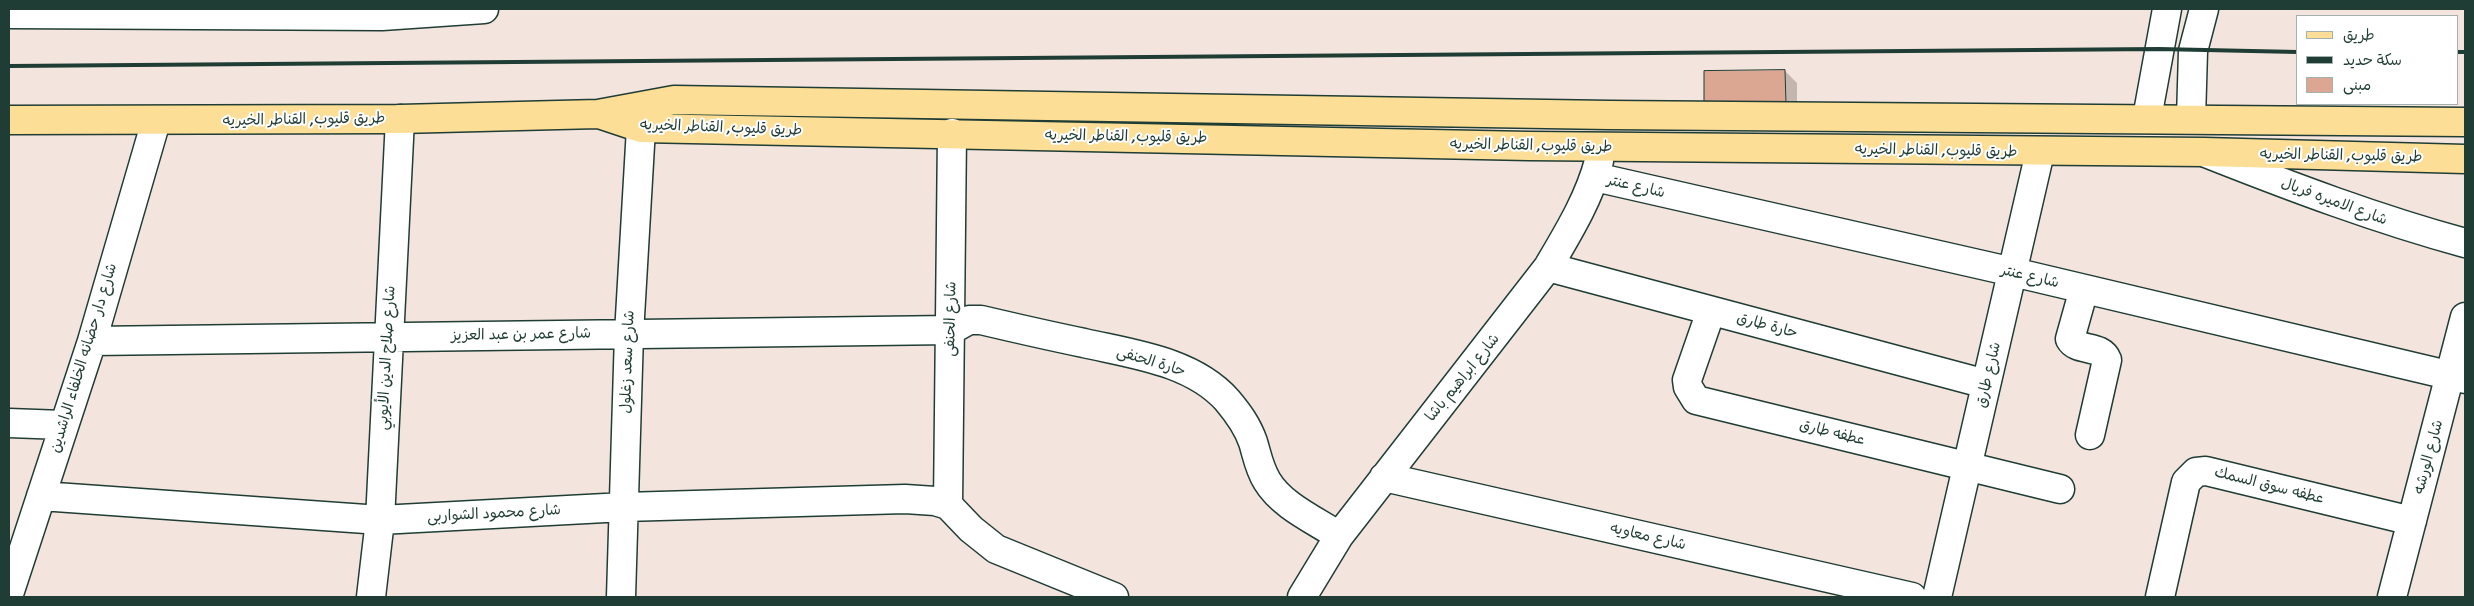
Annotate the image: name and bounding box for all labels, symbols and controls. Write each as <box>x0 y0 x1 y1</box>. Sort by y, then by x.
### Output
legend <box>2296 15 2459 105</box>
text: طريق <box>2343 22 2375 48</box>
text: سكة حديد <box>2343 47 2402 73</box>
text: مبنى <box>2343 72 2371 98</box>
street label: طريق قليوب, القناطر الخيريه <box>223 110 385 130</box>
street label: طريق قليوب, القناطر الخيريه <box>639 116 803 140</box>
street label: طريق قليوب, القناطر الخيريه <box>1045 127 1207 147</box>
street label: طريق قليوب, القناطر الخيريه <box>1450 136 1612 156</box>
street label: طريق قليوب, القناطر الخيريه <box>1855 141 2017 161</box>
street label: طريق قليوب, القناطر الخيريه <box>2260 146 2422 166</box>
street label: شارع عنتر <box>1605 172 1667 202</box>
street label: شارع الاميره فريال <box>2278 174 2390 230</box>
street label: شارع دار حضانه الخلفاء الراشدين <box>47 261 121 455</box>
street label: شارع عنتر <box>1999 262 2061 292</box>
street label: شارع الحنفى <box>941 281 961 357</box>
street label: شارع صلاح الدين الأيوبي <box>374 285 400 431</box>
street label: حارة طارق <box>1735 309 1799 343</box>
street label: شارع سعد زغلول <box>617 310 639 414</box>
street label: شارع عمر بن عبد العزيز <box>451 325 591 345</box>
street label: شارع ابراهيم باشا <box>1422 330 1504 426</box>
street label: شارع طارق <box>1973 340 2005 410</box>
street label: حارة الحنفى <box>1115 343 1187 381</box>
street label: عطفه طارق <box>1797 416 1867 450</box>
street label: شارع الورشه <box>2410 418 2448 496</box>
street label: عطفه سوق السمك <box>2212 464 2326 508</box>
street label: شارع محمود الشواربى <box>427 502 561 526</box>
street label: شارع معاويه <box>1608 520 1688 554</box>

